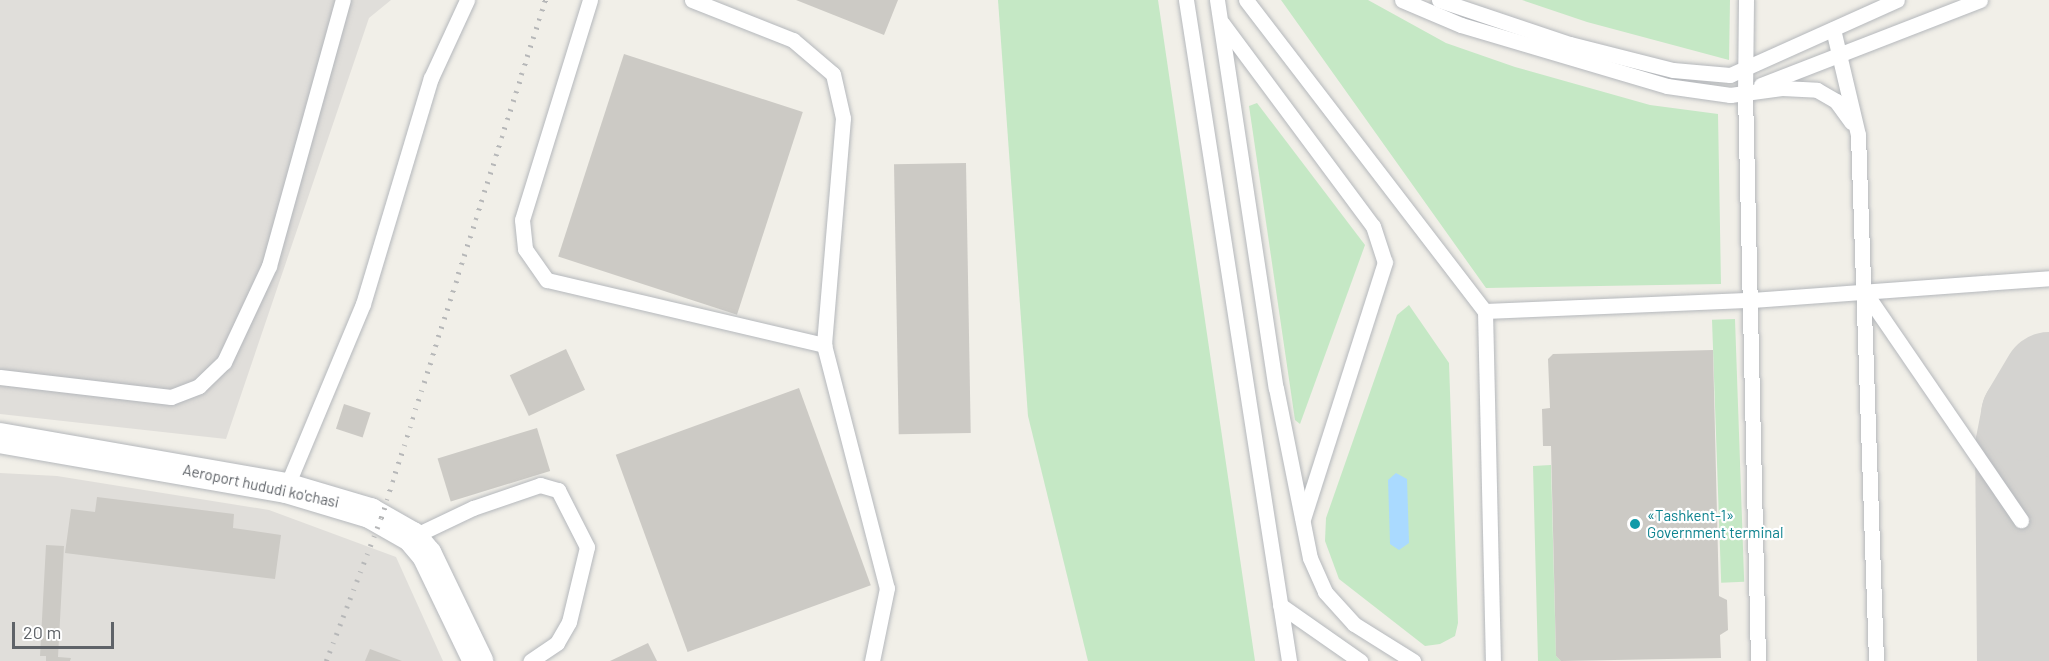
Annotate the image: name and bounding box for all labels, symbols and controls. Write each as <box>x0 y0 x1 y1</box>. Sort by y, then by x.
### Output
street label: Aeroport hududi ko'chasi <box>181 461 341 511</box>
place label: «Tashkent-1» Government terminal <box>1647 506 1783 541</box>
marker: «Tashkent-1» Government terminal <box>1628 517 1642 531</box>
scale bar <box>15 610 117 648</box>
text: 20 m <box>23 621 61 643</box>

